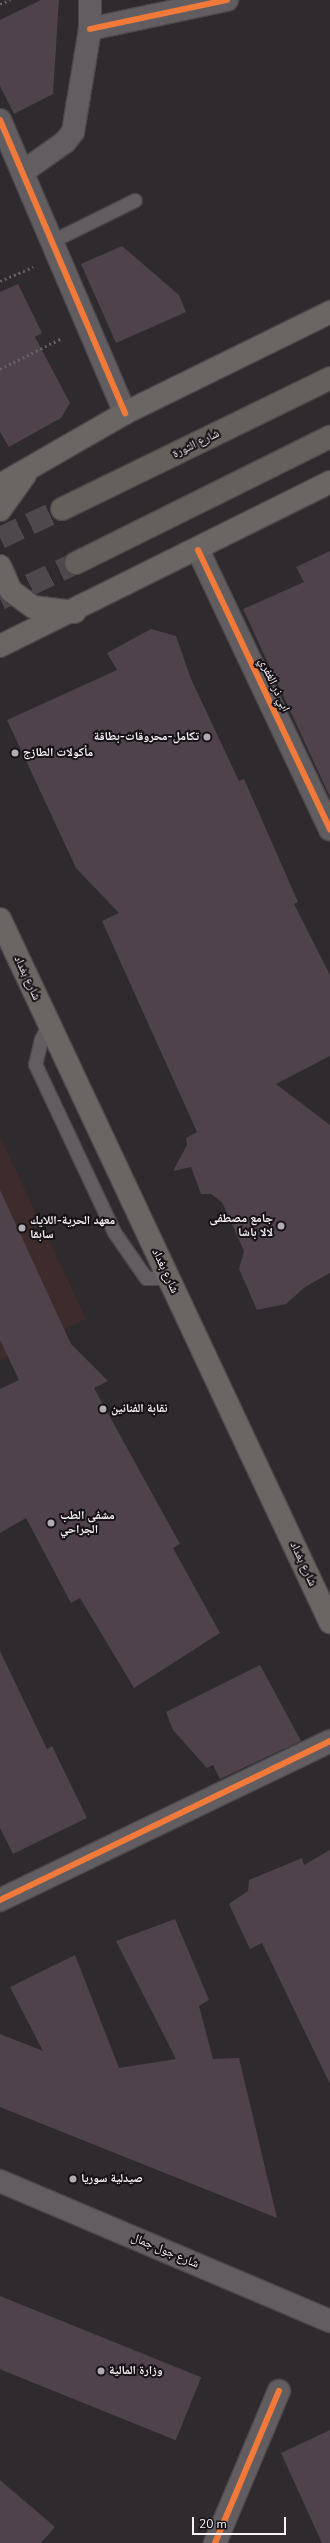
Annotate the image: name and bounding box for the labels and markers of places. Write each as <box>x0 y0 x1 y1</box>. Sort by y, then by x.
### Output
place label: تكامل-محروقات-بطاقة <box>94 730 199 744</box>
marker: تكامل-محروقات-بطاقة <box>202 732 212 742</box>
place label: مأكولات الطازج <box>23 746 93 760</box>
marker: مأكولات الطازج <box>10 748 20 758</box>
place label: جامع مصطفى لالا باشا <box>210 1212 273 1240</box>
place label: معهد الحرية-اللايك سابقا <box>30 1214 115 1242</box>
marker: جامع مصطفى لالا باشا <box>276 1221 286 1231</box>
marker: معهد الحرية-اللايك سابقا <box>17 1223 27 1233</box>
place label: نقابة الفنانين <box>111 1402 168 1416</box>
marker: نقابة الفنانين <box>98 1404 108 1414</box>
place label: مشفى الطب الجراحي <box>60 1509 115 1537</box>
marker: مشفى الطب الجراحي <box>45 1517 57 1529</box>
place label: صيدلية سوريا <box>81 2172 143 2186</box>
marker: صيدلية سوريا <box>68 2174 78 2184</box>
place label: وزارة المالية <box>109 2364 163 2378</box>
marker: وزارة المالية <box>96 2366 106 2376</box>

